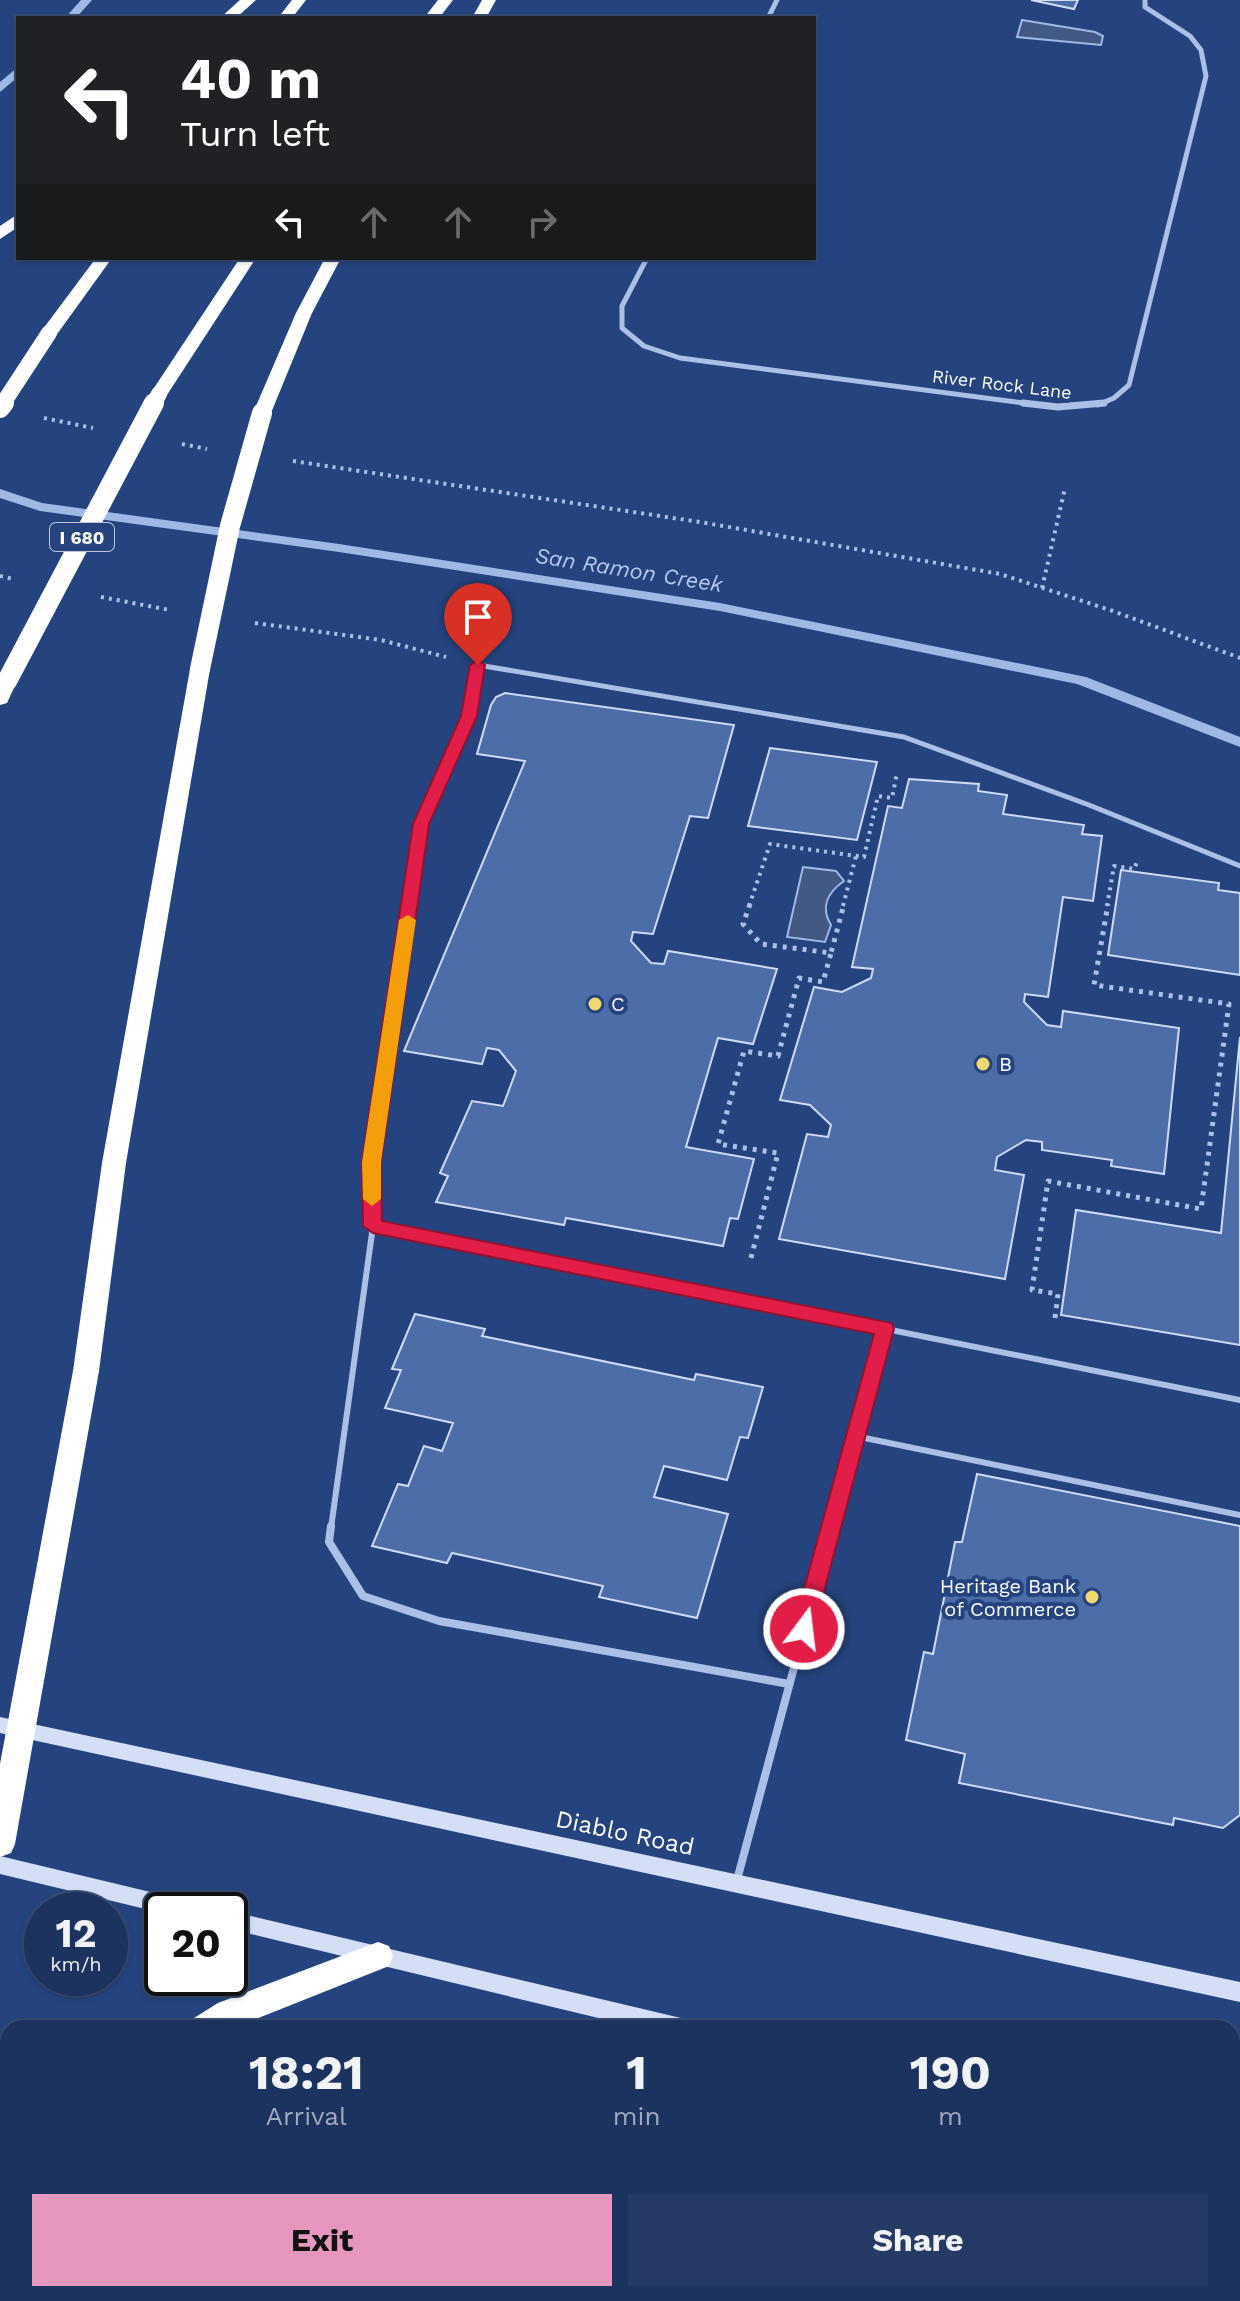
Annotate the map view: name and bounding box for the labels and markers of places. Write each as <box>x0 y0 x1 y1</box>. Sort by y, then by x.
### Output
pin <box>444 583 512 665</box>
place label: C <box>611 992 625 1016</box>
marker: C <box>586 995 604 1013</box>
place label: B <box>999 1052 1012 1076</box>
marker: B <box>974 1055 992 1073</box>
place label: Heritage Bank of Commerce <box>940 1574 1076 1621</box>
marker: Heritage Bank of Commerce <box>1083 1588 1101 1606</box>

